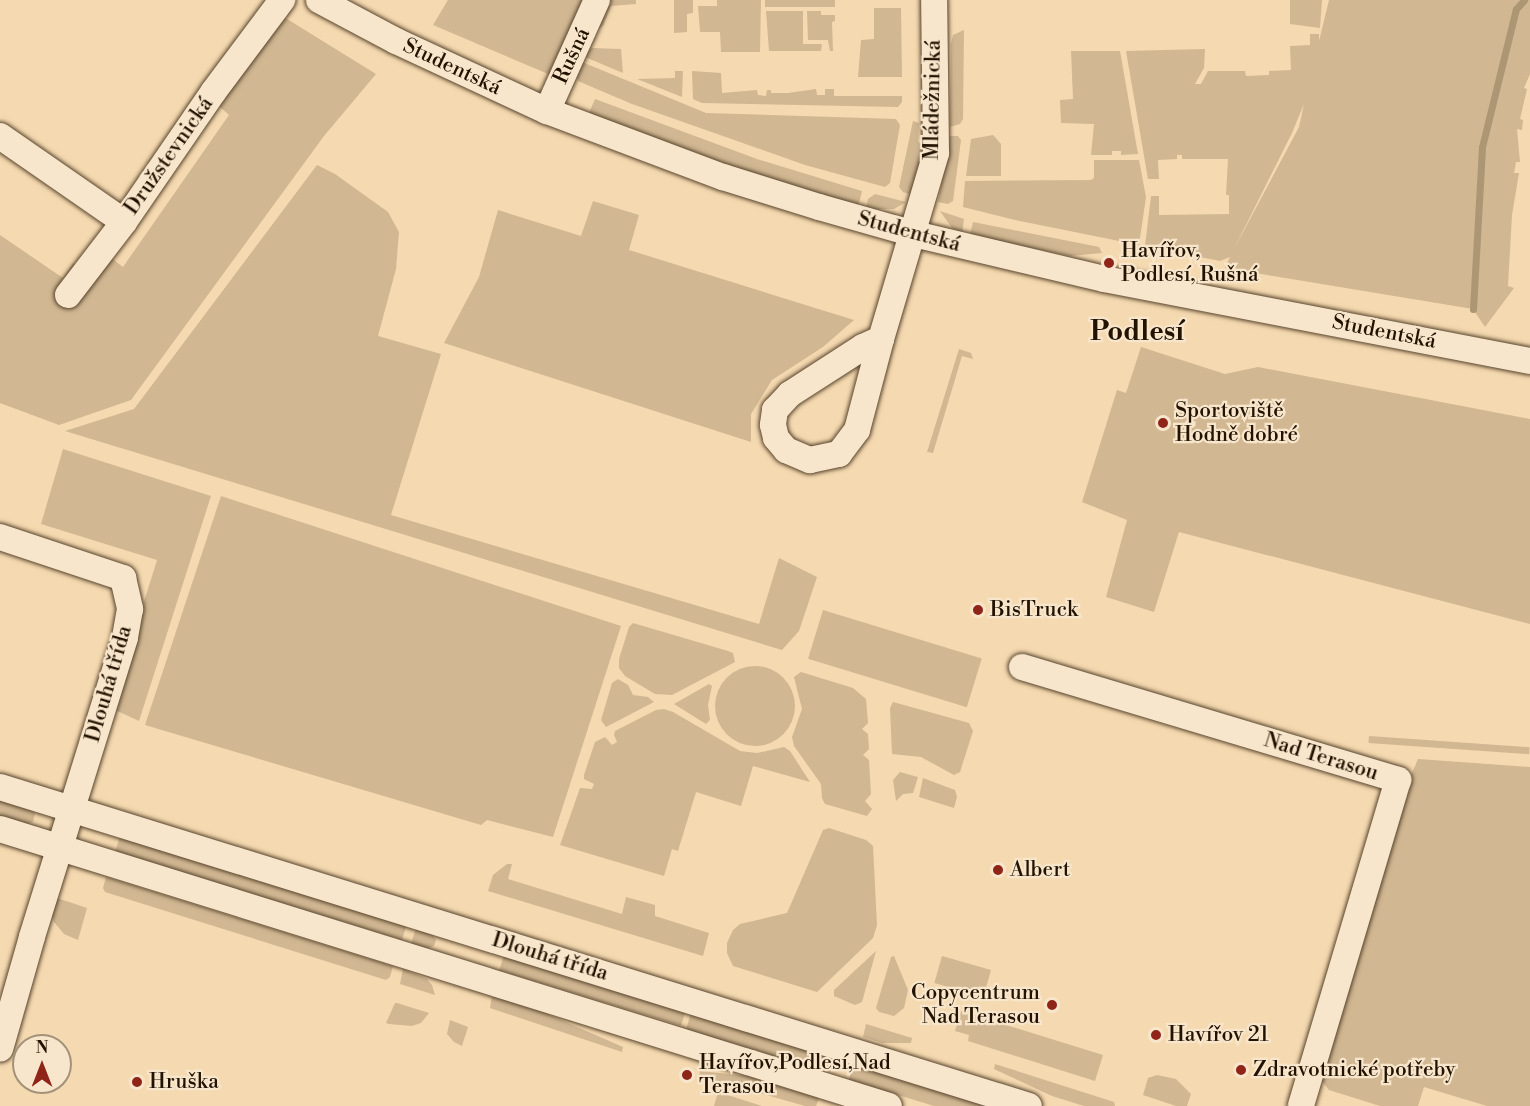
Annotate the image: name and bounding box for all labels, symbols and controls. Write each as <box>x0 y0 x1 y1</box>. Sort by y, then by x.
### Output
street label: Rušná <box>548 24 596 88</box>
street label: Studentská <box>399 33 505 101</box>
street label: Mládežnická <box>919 40 947 160</box>
street label: Družstevnická <box>119 92 219 220</box>
street label: Studentská <box>855 206 963 258</box>
place label: Havířov, Podlesí, Rušná <box>1121 238 1259 288</box>
marker: Havířov, Podlesí, Rušná <box>1102 256 1116 270</box>
street label: Studentská <box>1330 310 1438 354</box>
district label: Podlesí <box>1090 317 1184 349</box>
place label: Sportoviště Hodně dobré <box>1175 398 1298 448</box>
marker: Sportoviště Hodně dobré <box>1156 416 1170 430</box>
place label: BisTruck <box>990 597 1078 623</box>
marker: BisTruck <box>971 603 985 617</box>
street label: Dlouhá třída <box>80 623 138 745</box>
street label: Nad Terasou <box>1261 728 1381 786</box>
place label: Albert <box>1010 857 1070 883</box>
marker: Albert <box>991 863 1005 877</box>
street label: Dlouhá třída <box>489 927 611 987</box>
place label: Copycentrum Nad Terasou <box>911 980 1040 1030</box>
marker: Copycentrum Nad Terasou <box>1045 998 1059 1012</box>
place label: Havířov 21 <box>1168 1022 1269 1048</box>
marker: Havířov 21 <box>1149 1028 1163 1042</box>
north arrow <box>12 1034 72 1094</box>
text: N <box>36 1038 48 1058</box>
place label: Havířov,Podlesí,Nad Terasou <box>699 1050 891 1100</box>
place label: Zdravotnické potřeby <box>1253 1057 1455 1083</box>
marker: Zdravotnické potřeby <box>1234 1063 1248 1077</box>
marker: Havířov,Podlesí,Nad Terasou <box>680 1068 694 1082</box>
place label: Hruška <box>149 1069 219 1095</box>
marker: Hruška <box>130 1075 144 1089</box>

